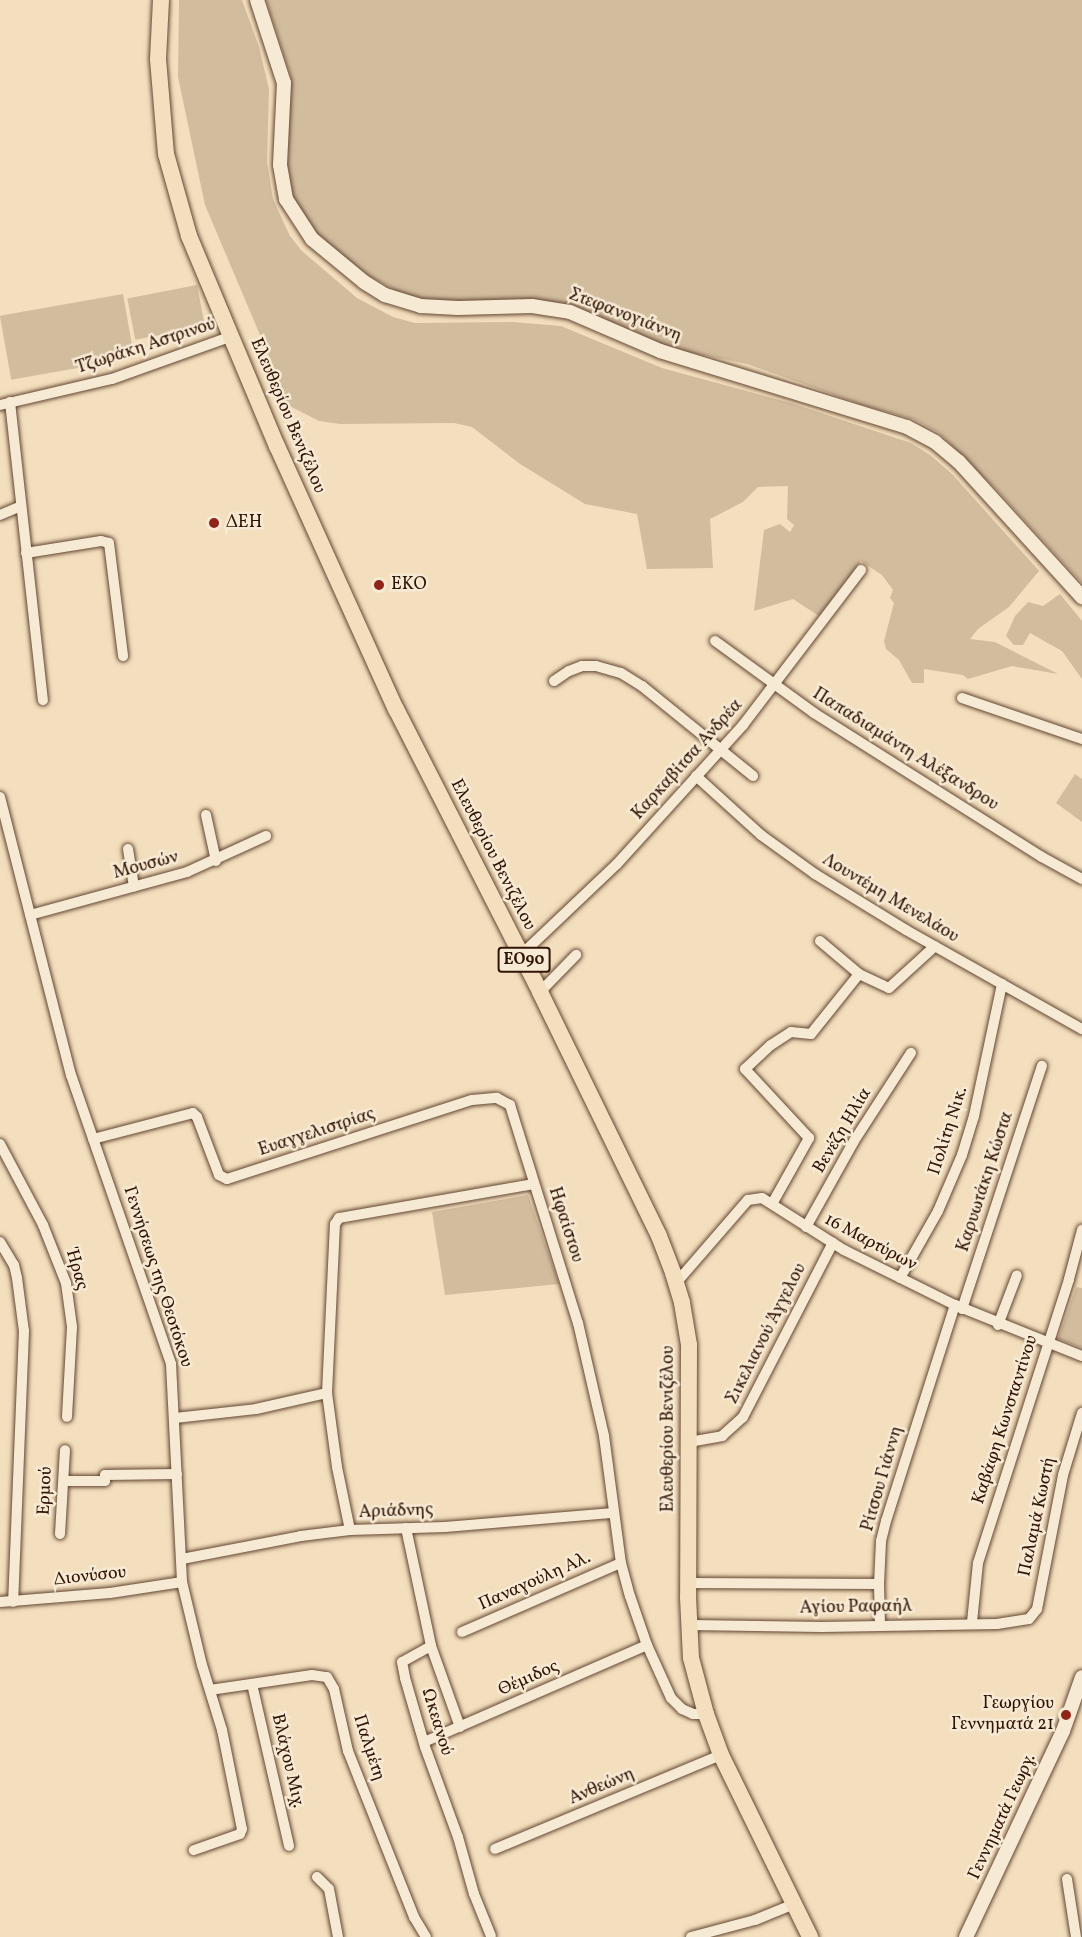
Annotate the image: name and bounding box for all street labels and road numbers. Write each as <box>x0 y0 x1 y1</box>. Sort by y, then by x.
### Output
street label: Στεφανογιάννη <box>565 284 685 348</box>
street label: Τζωράκη Αστρινού <box>73 314 219 380</box>
street label: Ελευθερίου Βενιζέλου <box>245 335 329 497</box>
street label: Παπαδιαμάντη Αλέξανδρου <box>808 684 1002 816</box>
street label: Καρκαβίτσα Ανδρέα <box>628 695 748 825</box>
street label: Ελευθερίου Βενιζέλου <box>445 776 539 934</box>
street label: Μουσών <box>111 847 181 885</box>
street label: Λουντέμη Μενελάου <box>818 850 962 948</box>
road number: ΕΟ90 <box>497 947 551 973</box>
street label: Βενέζη Ηλία <box>809 1084 877 1178</box>
street label: Πολίτη Νικ. <box>925 1084 973 1178</box>
street label: Ευαγγελιστρίας <box>256 1104 378 1162</box>
street label: Καρυωτάκη Κώστα <box>953 1109 1019 1255</box>
street label: Γεννήσεως της Θεοτόκου <box>118 1184 196 1370</box>
street label: Ηφαίστου <box>543 1185 587 1265</box>
street label: 16 Μαρτύρων <box>820 1210 920 1276</box>
street label: Ήρας <box>60 1247 92 1293</box>
street label: Σικελιανού Άγγελου <box>722 1260 812 1408</box>
street label: Καβάφη Κωνσταντίνου <box>968 1333 1044 1507</box>
street label: Ελευθερίου Βενιζέλου <box>658 1346 680 1512</box>
street label: Ρίτσου Γιάννη <box>858 1424 908 1534</box>
street label: Παλαμά Κωστή <box>1015 1455 1061 1579</box>
street label: Ερμού <box>34 1466 58 1516</box>
street label: Αριάδνης <box>358 1500 434 1524</box>
street label: Παναγούλη Αλ. <box>476 1548 594 1616</box>
street label: Διονύσου <box>53 1562 127 1592</box>
street label: Αγίου Ραφαήλ <box>799 1596 913 1620</box>
street label: Θέμιδος <box>495 1656 563 1702</box>
street label: Ωκεανού <box>415 1686 457 1758</box>
street label: Βλάχου Μιχ. <box>266 1712 308 1810</box>
street label: Παλμέτη <box>347 1712 389 1784</box>
street label: Γεννηματά Γεωργ. <box>964 1751 1042 1883</box>
street label: Ανθεώνη <box>566 1764 638 1810</box>

